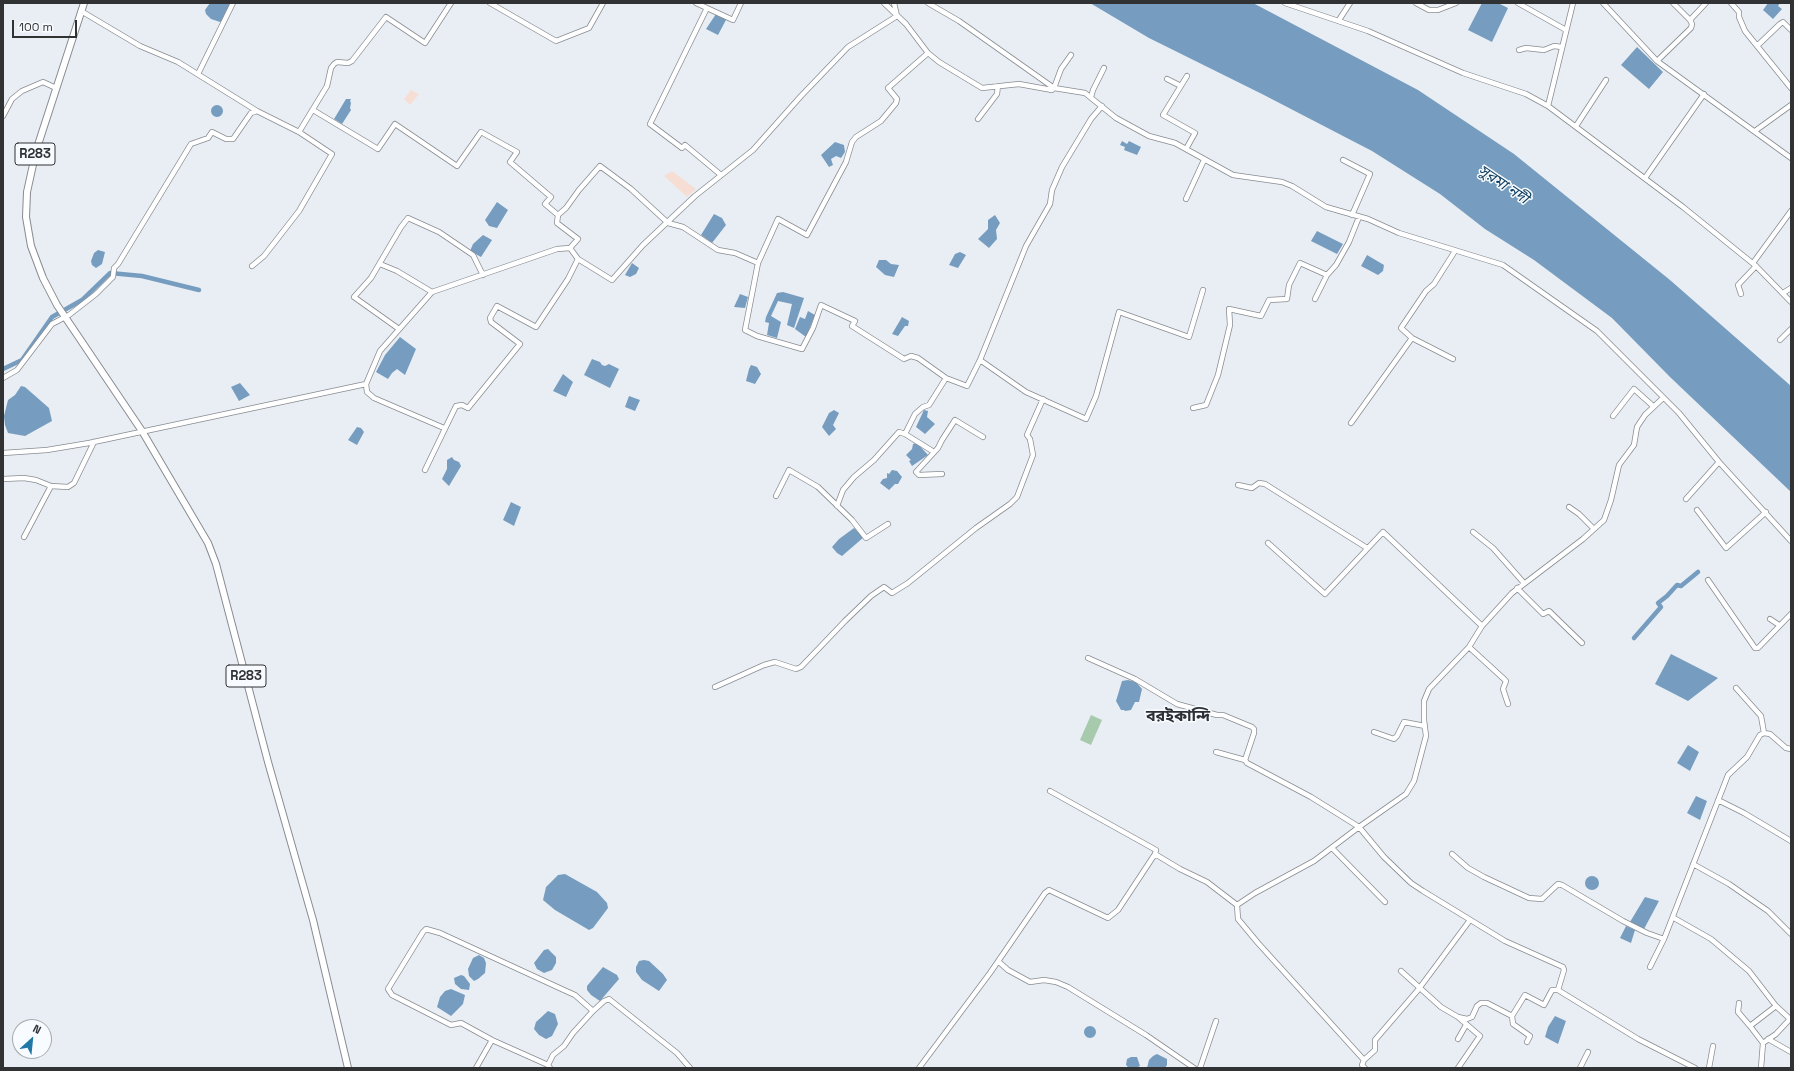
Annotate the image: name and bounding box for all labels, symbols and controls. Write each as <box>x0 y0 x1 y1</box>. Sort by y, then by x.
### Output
scale bar <box>14 12 79 38</box>
text: 100 m <box>19 19 53 35</box>
road number: R283 <box>15 143 55 165</box>
water label: সুরমা নদী <box>1474 162 1532 208</box>
road number: R283 <box>226 665 266 687</box>
district label: বরইকান্দি <box>1146 707 1210 727</box>
north arrow <box>12 1019 52 1059</box>
text: N <box>31 1021 43 1037</box>

